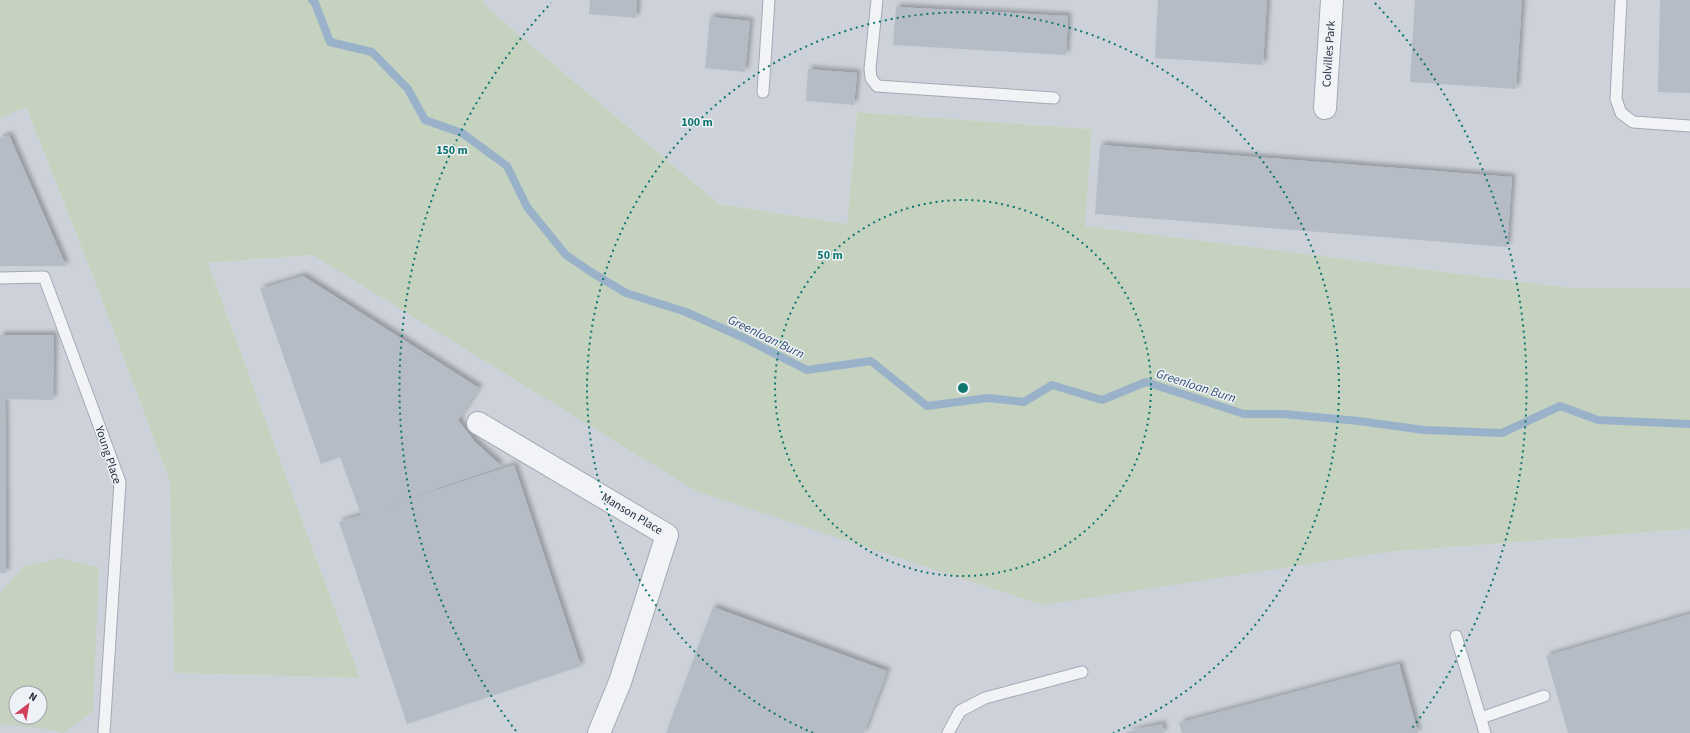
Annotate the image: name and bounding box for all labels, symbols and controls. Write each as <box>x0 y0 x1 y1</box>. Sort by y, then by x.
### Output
street label: Colvilles Park <box>1318 20 1340 88</box>
text: 100 m <box>681 114 713 131</box>
text: 150 m <box>436 142 468 159</box>
text: 50 m <box>817 247 843 264</box>
water label: Greenloan Burn <box>725 311 807 363</box>
water label: Greenloan Burn <box>1154 365 1238 407</box>
centre of rings <box>956 381 970 395</box>
street label: Young Place <box>90 423 125 486</box>
street label: Manson Place <box>598 489 666 539</box>
north arrow <box>8 685 48 725</box>
text: N <box>26 689 40 705</box>

